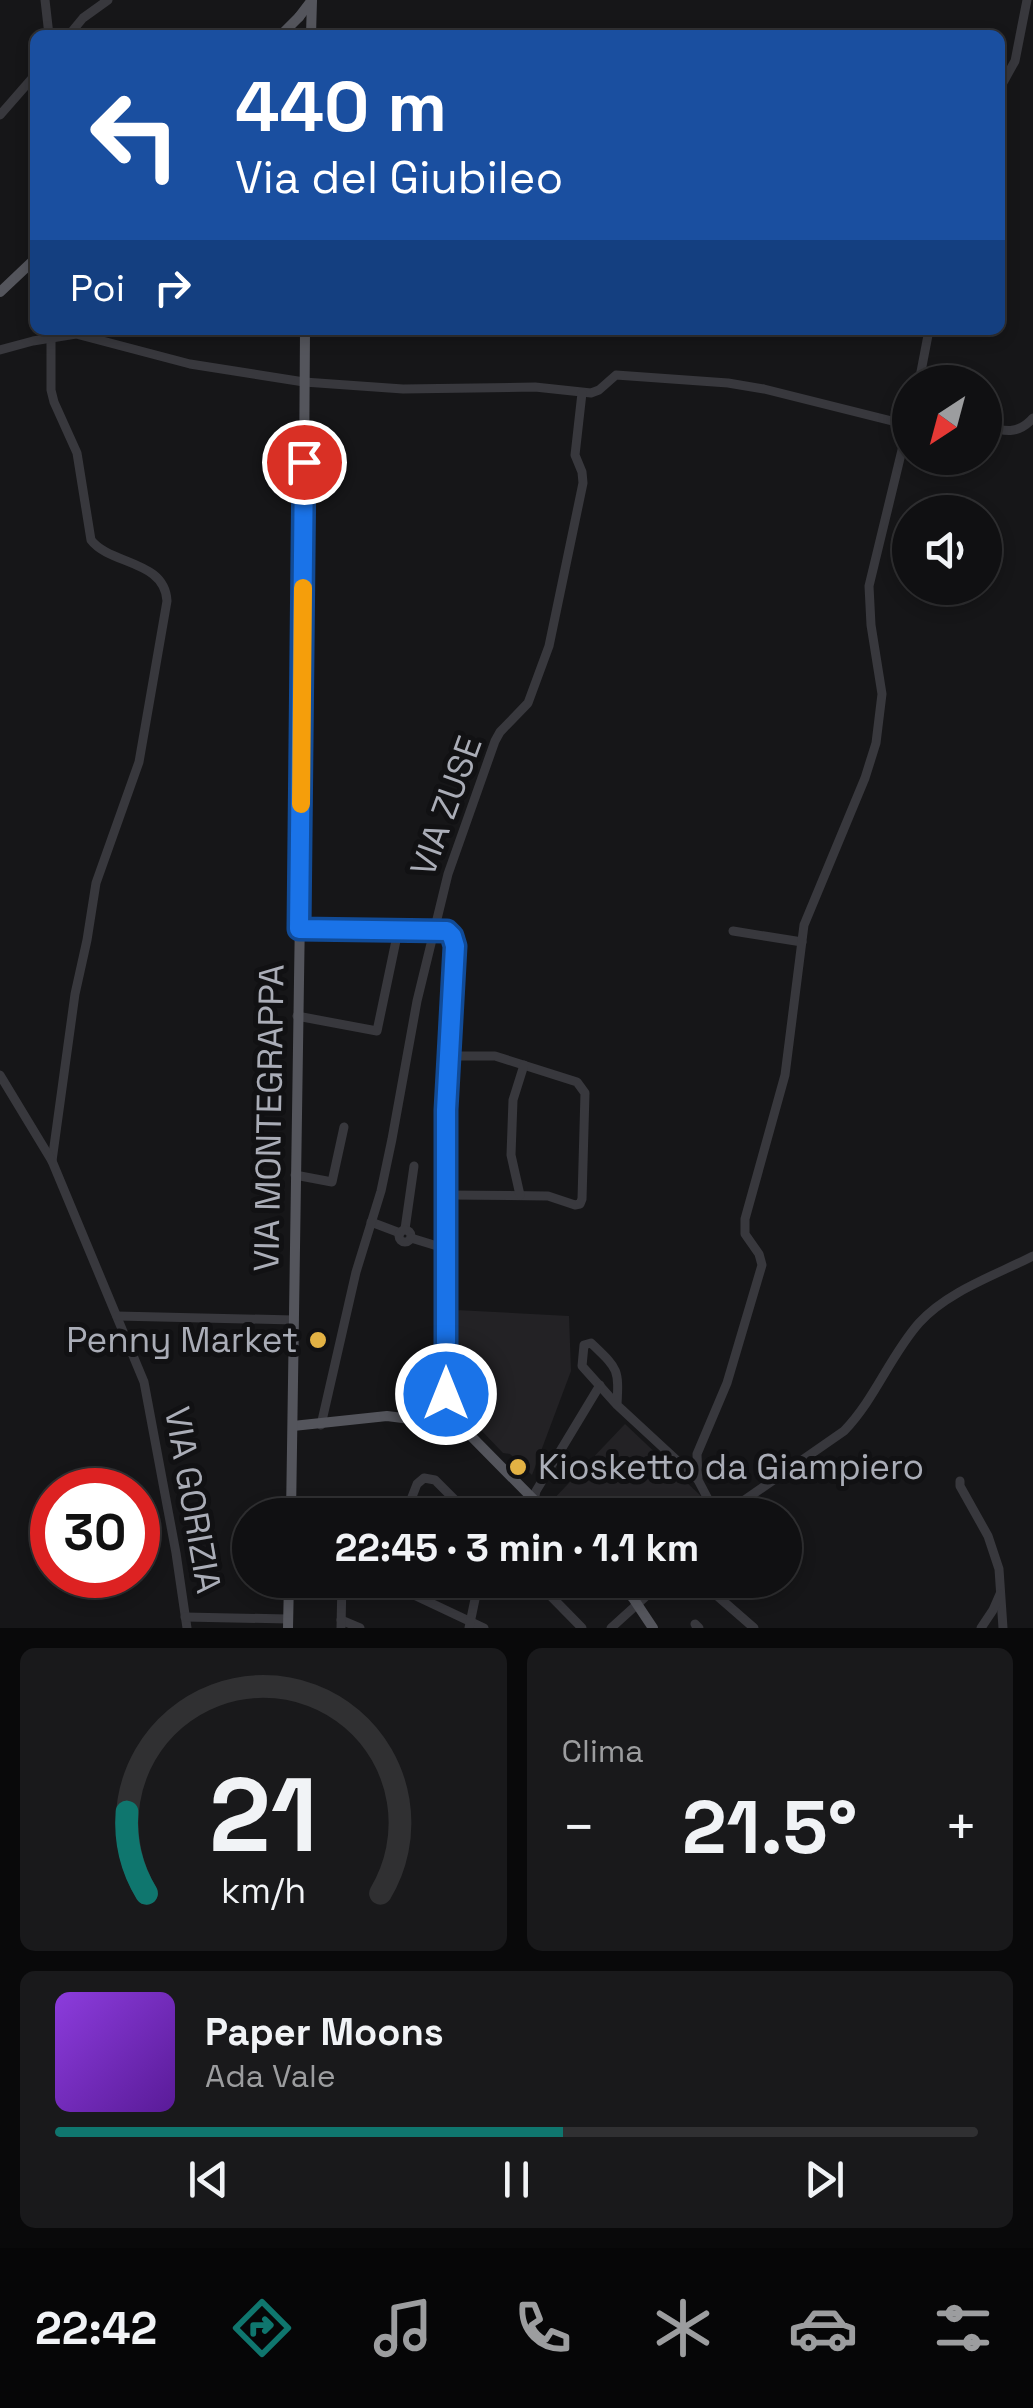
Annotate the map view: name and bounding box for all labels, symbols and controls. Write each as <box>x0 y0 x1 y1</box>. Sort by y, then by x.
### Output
text: 440 m <box>235 62 447 151</box>
icon: left <box>70 70 200 200</box>
text: Via del Giubileo <box>235 149 563 206</box>
icon: right <box>145 260 200 315</box>
text: Poi <box>70 264 125 312</box>
north arrow <box>892 365 1002 475</box>
map controls <box>892 365 1002 605</box>
pin <box>262 420 347 505</box>
icon: arrive <box>277 435 332 490</box>
button: sound <box>892 495 1002 605</box>
street label: VIA ZUSE <box>400 730 492 882</box>
street label: VIA MONTEGRAPPA <box>244 964 294 1272</box>
place label: Penny Market <box>66 1318 298 1362</box>
marker: Penny Market <box>307 1329 329 1351</box>
position arrow <box>394 1342 498 1446</box>
street label: VIA GORIZIA <box>155 1403 231 1597</box>
place label: Kiosketto da Giampiero <box>538 1445 924 1489</box>
marker: Kiosketto da Giampiero <box>507 1456 529 1478</box>
speed limit sign: 30 <box>30 1468 160 1598</box>
text: 22:45 · 3 min · 1.1 km <box>335 1524 699 1572</box>
text: Clima <box>562 1731 644 1771</box>
text: 21 <box>209 1749 318 1881</box>
text: 21.5° <box>682 1779 857 1875</box>
text: − <box>562 1792 596 1862</box>
text: + <box>944 1792 978 1862</box>
text: km/h <box>221 1868 306 1913</box>
text: Paper Moons <box>205 2008 444 2056</box>
text: Ada Vale <box>205 2056 336 2096</box>
icon: previous <box>181 2152 236 2207</box>
icon: pause <box>489 2152 544 2207</box>
icon: next <box>797 2152 852 2207</box>
icon: directions <box>227 2293 297 2363</box>
icon: music <box>368 2293 438 2363</box>
icon: phone <box>508 2293 578 2363</box>
icon: climate <box>648 2293 718 2363</box>
icon: car <box>788 2293 858 2363</box>
icon: filters <box>928 2293 998 2363</box>
text: 22:42 <box>35 2300 157 2357</box>

